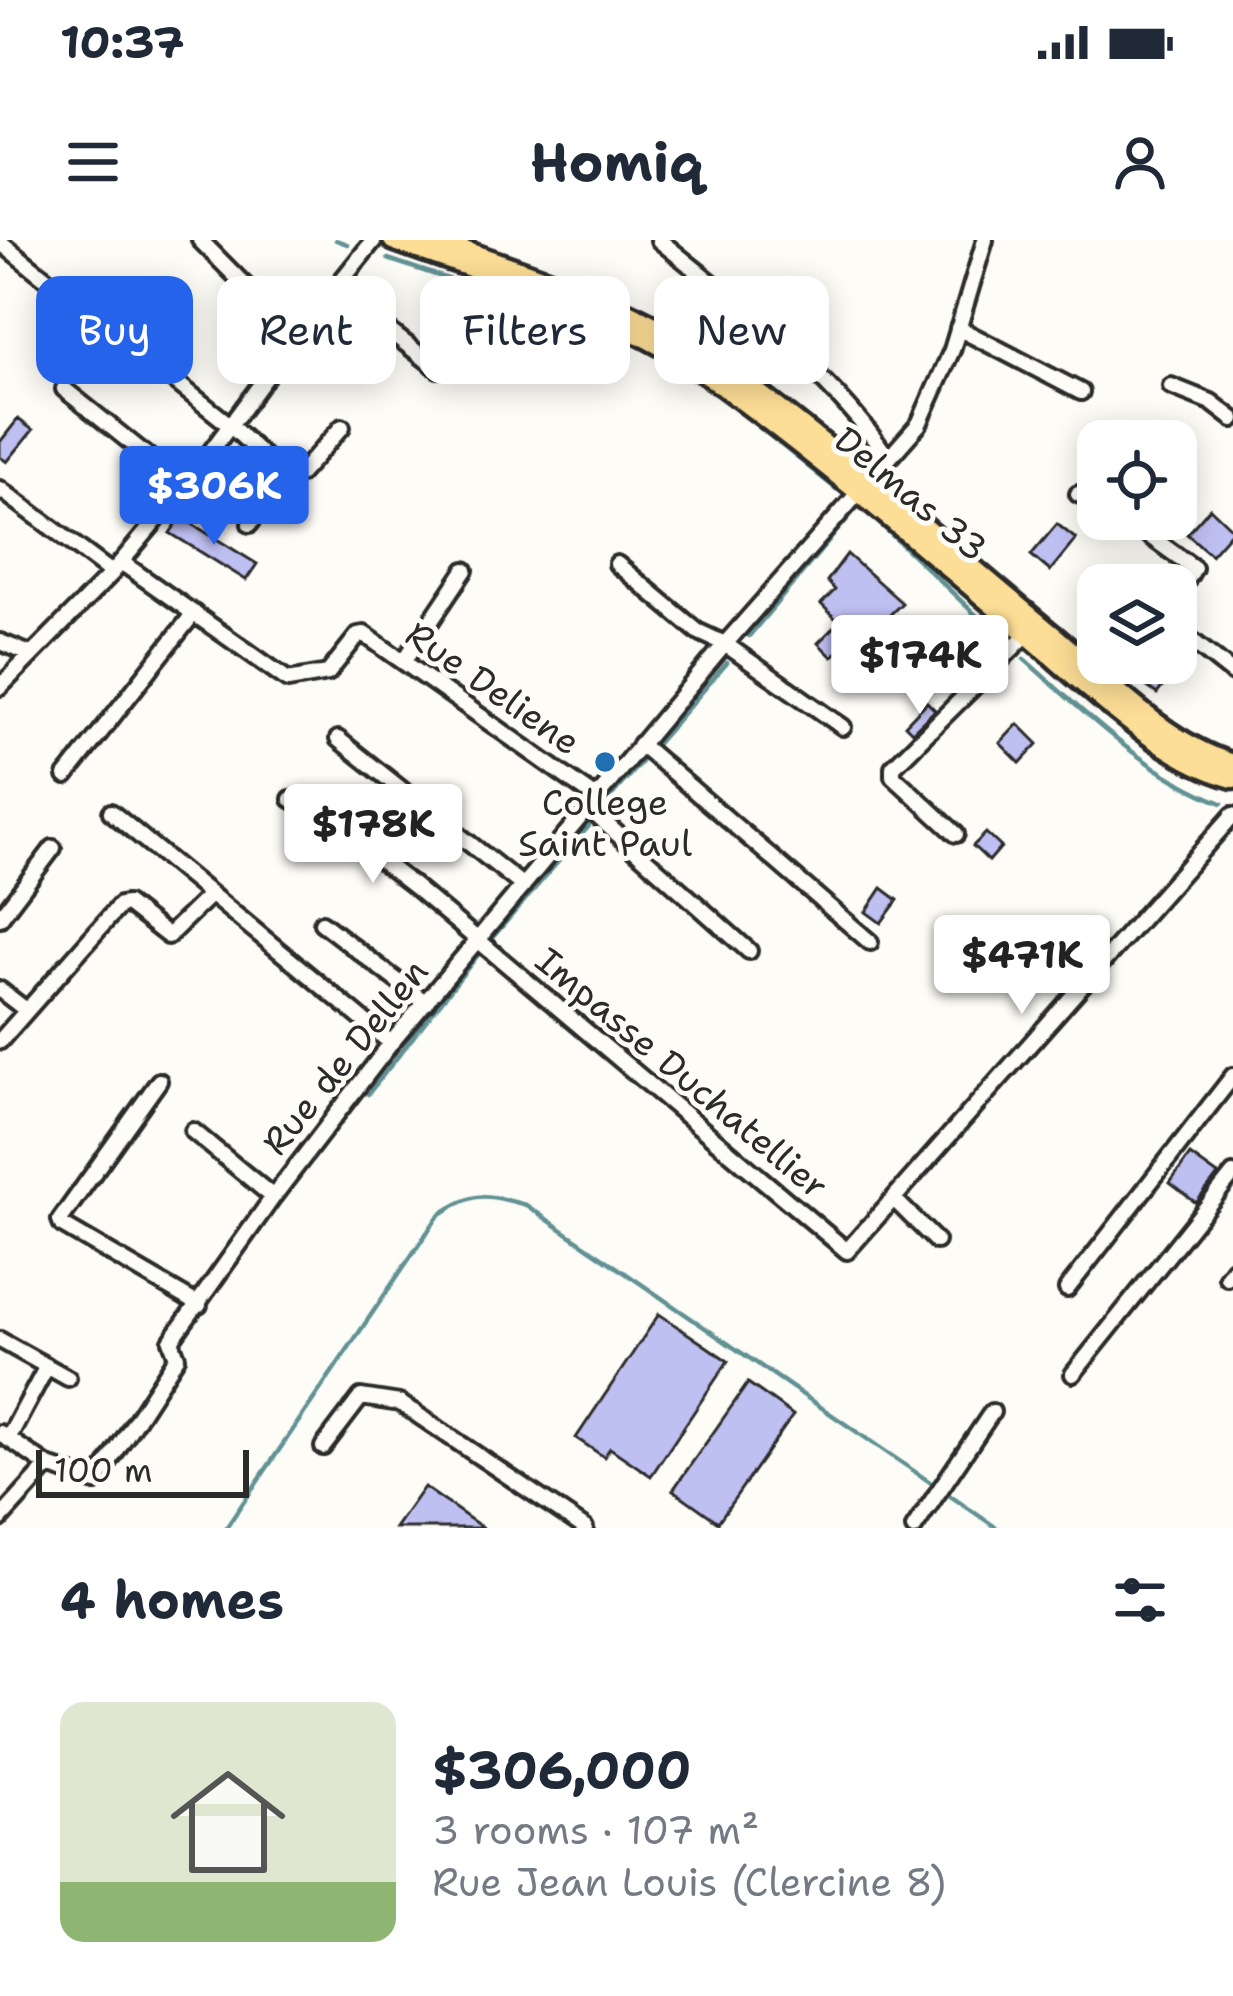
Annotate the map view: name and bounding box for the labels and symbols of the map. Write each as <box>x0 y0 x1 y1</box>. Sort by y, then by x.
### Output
street label: Delmas 33 <box>824 415 998 573</box>
pin: $306K <box>130 446 298 548</box>
street label: Rue Deliene <box>396 610 590 766</box>
pin: $174K <box>836 615 1004 717</box>
marker: College Saint Paul <box>592 749 618 775</box>
place label: College Saint Paul <box>518 778 692 868</box>
pin: $178K <box>289 784 457 886</box>
pin: $471K <box>938 915 1106 1017</box>
street label: Impasse Duchatellier <box>525 936 839 1210</box>
street label: Rue de Dellen <box>251 949 439 1165</box>
scale bar <box>36 1444 249 1497</box>

